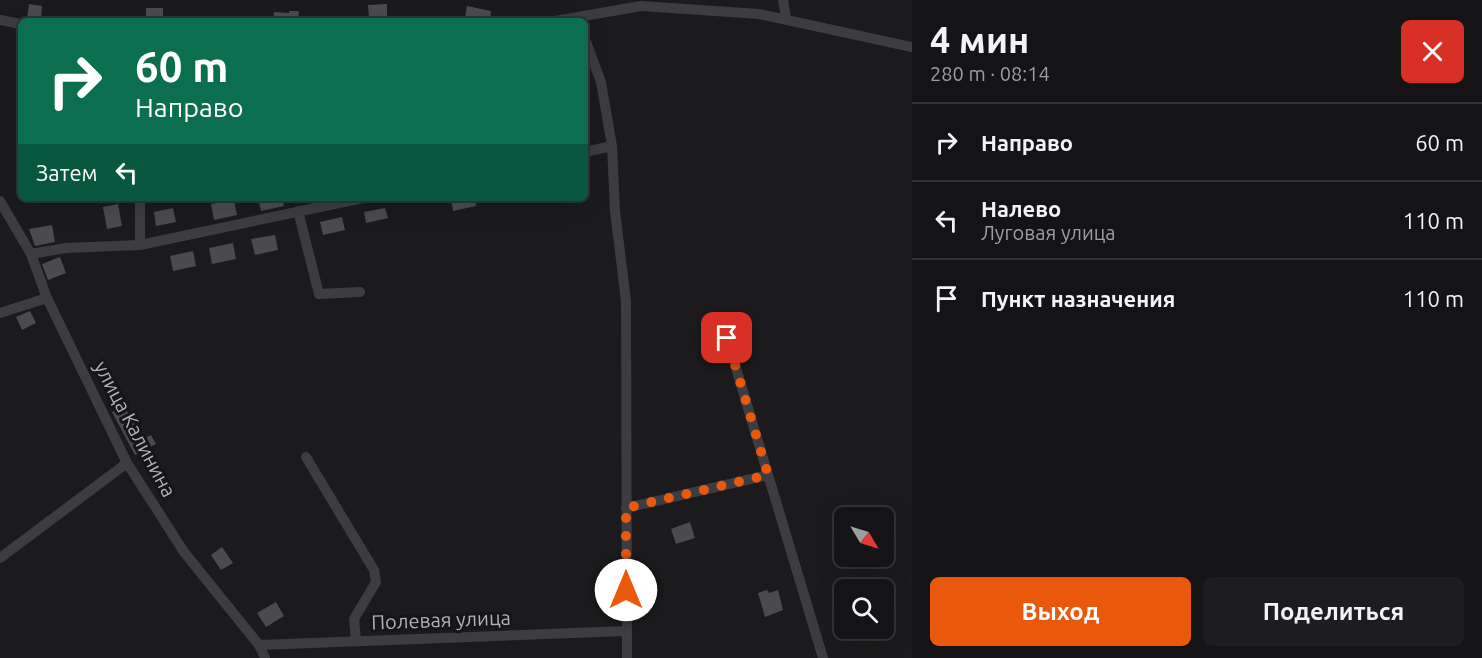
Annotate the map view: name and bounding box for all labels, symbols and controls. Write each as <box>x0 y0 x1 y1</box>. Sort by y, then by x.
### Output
text: 4 мин <box>930 19 1029 60</box>
button: close <box>1401 20 1464 83</box>
icon: right <box>36 42 114 120</box>
text: 60 m <box>135 43 229 90</box>
text: 280 m · 08:14 <box>930 62 1050 85</box>
text: Направо <box>135 92 244 122</box>
icon: right <box>930 126 963 159</box>
text: Направо <box>981 130 1073 155</box>
text: 60 m <box>1415 130 1464 155</box>
icon: left <box>110 156 143 189</box>
text: Затем <box>36 160 98 185</box>
text: Налево <box>981 196 1061 221</box>
icon: left <box>930 204 963 237</box>
text: 110 m <box>1403 208 1464 233</box>
text: Луговая улица <box>981 221 1116 244</box>
icon: arrive <box>930 282 963 315</box>
text: Пункт назначения <box>981 286 1175 311</box>
text: 110 m <box>1403 286 1464 311</box>
pin <box>701 312 752 363</box>
icon: arrive <box>710 321 743 354</box>
street label: улица Калинина <box>90 357 181 501</box>
north arrow <box>834 507 894 567</box>
map controls <box>834 507 894 639</box>
position arrow <box>594 558 658 622</box>
button: Выход <box>930 577 1191 646</box>
button: Поделиться <box>1203 577 1464 646</box>
button: search <box>834 579 894 639</box>
street label: Полевая улица <box>371 606 511 633</box>

